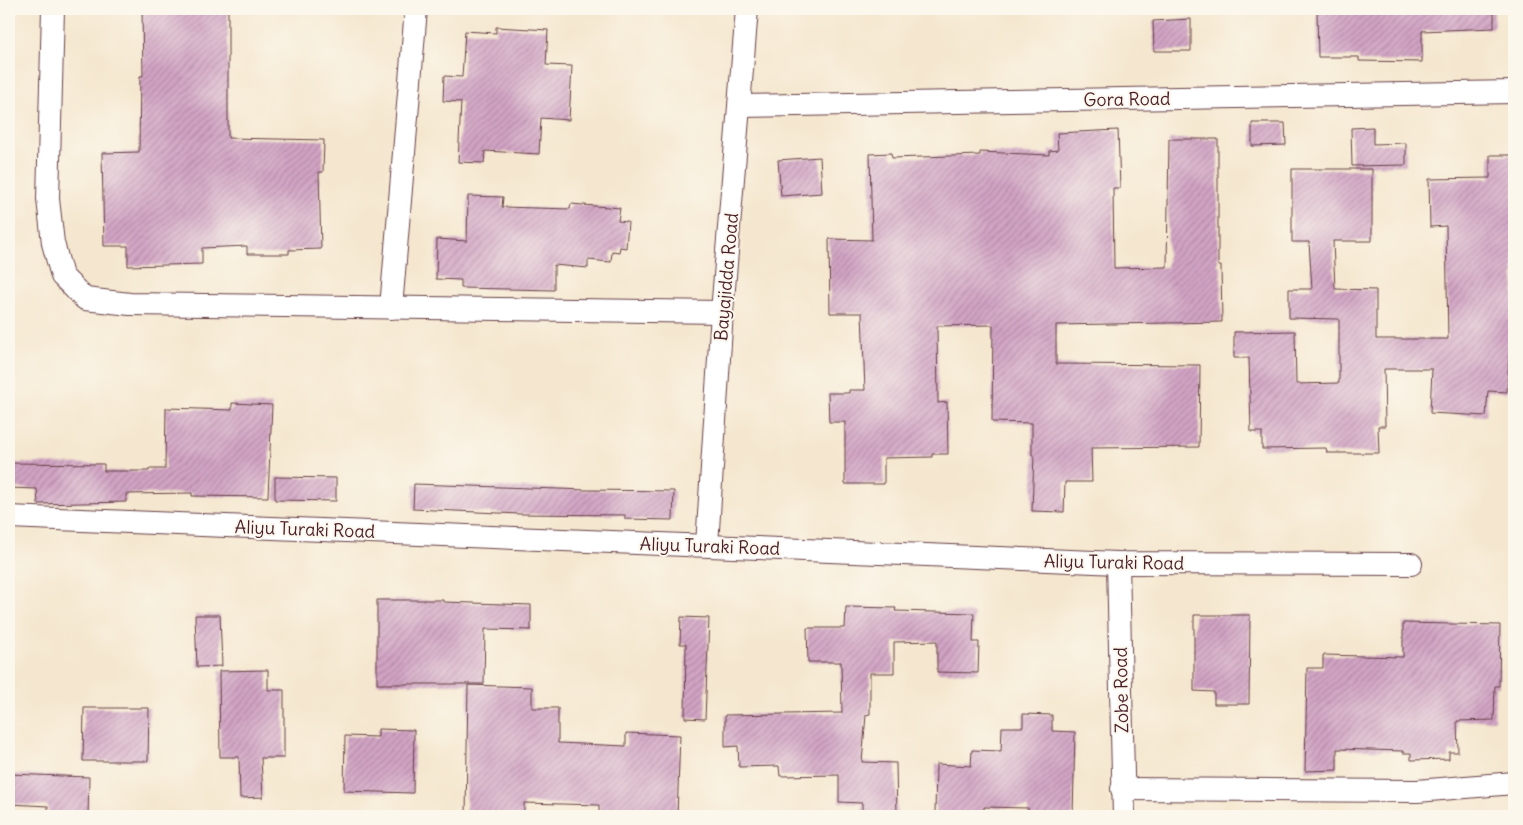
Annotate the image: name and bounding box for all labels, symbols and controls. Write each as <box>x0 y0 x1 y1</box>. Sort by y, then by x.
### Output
street label: Gora Road <box>1083 87 1171 111</box>
street label: Bayajidda Road <box>709 212 743 342</box>
street label: Aliyu Turaki Road <box>234 515 376 543</box>
street label: Aliyu Turaki Road <box>639 532 781 560</box>
street label: Aliyu Turaki Road <box>1044 549 1185 575</box>
street label: Zobe Road <box>1109 646 1133 733</box>

